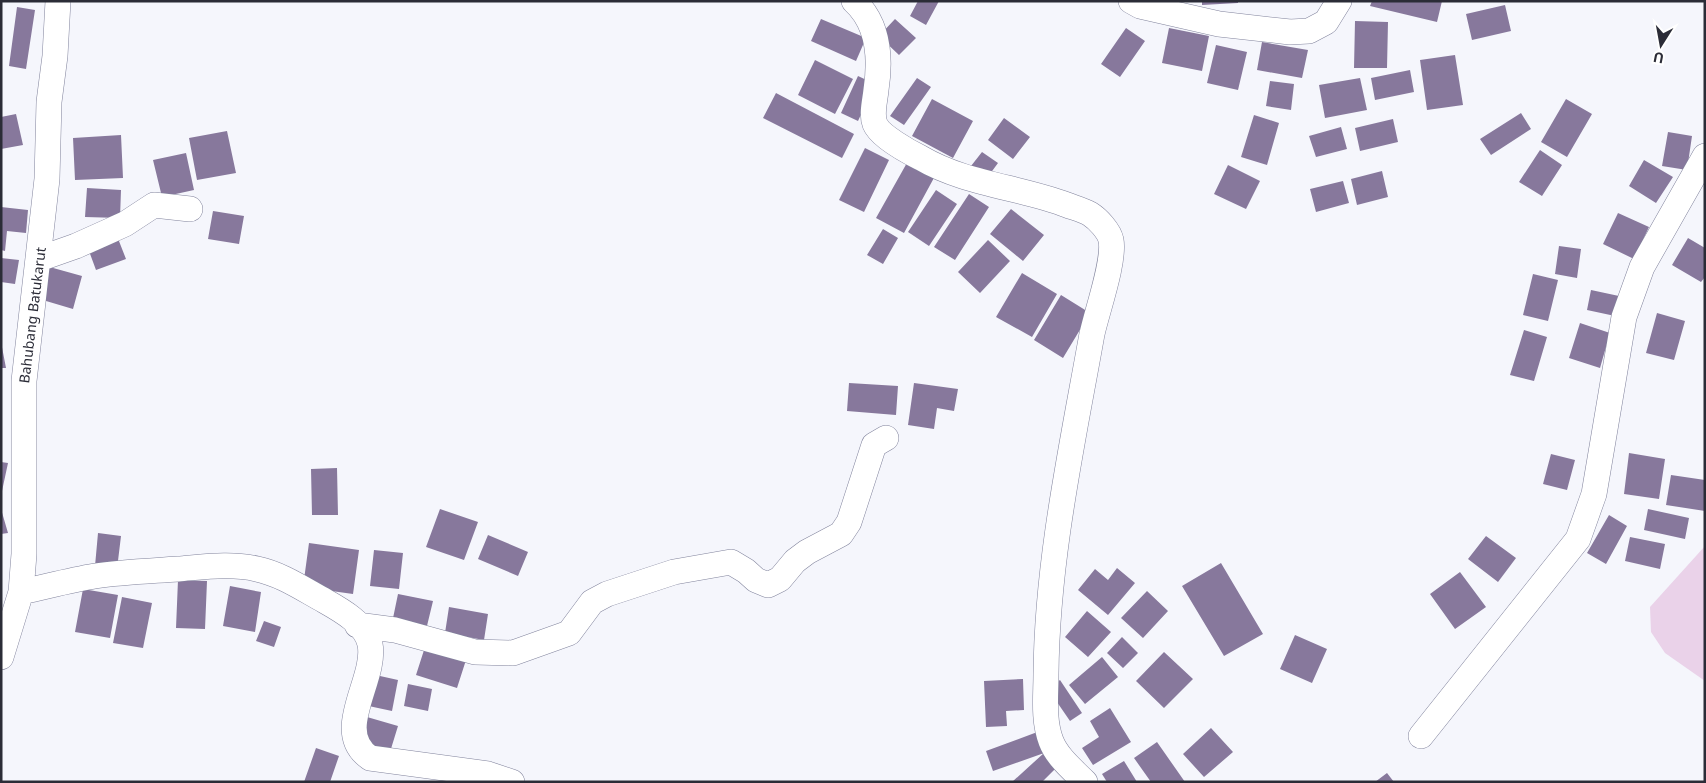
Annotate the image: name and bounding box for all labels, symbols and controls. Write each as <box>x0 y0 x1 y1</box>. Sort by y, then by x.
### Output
north arrow <box>1636 20 1686 70</box>
text: U <box>1651 48 1665 69</box>
street label: Bahubang Batukarut <box>14 246 50 384</box>

